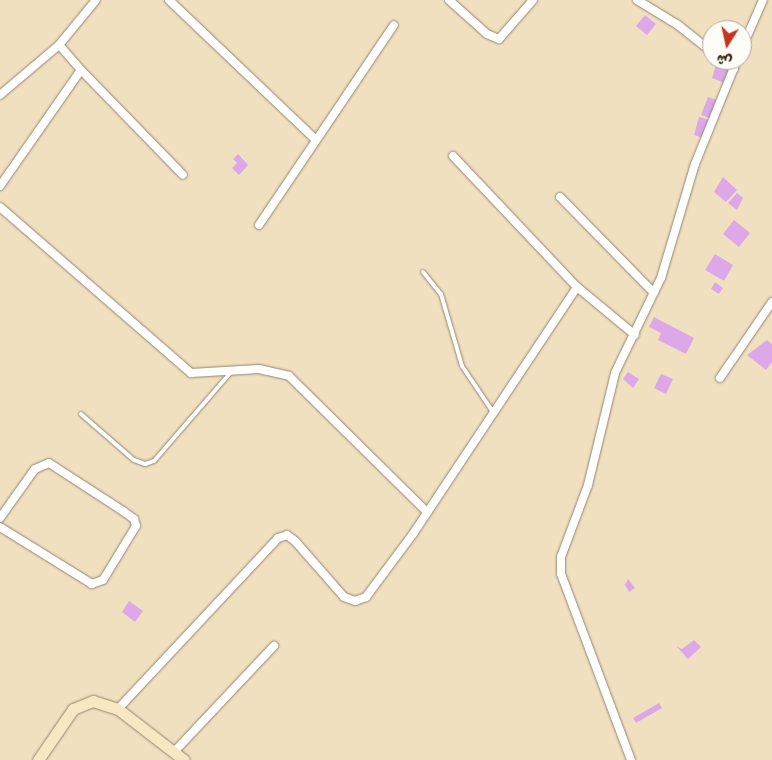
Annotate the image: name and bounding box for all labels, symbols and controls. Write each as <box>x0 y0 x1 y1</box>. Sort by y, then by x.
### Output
north arrow <box>702 20 752 70</box>
text: ش <box>715 48 734 71</box>

